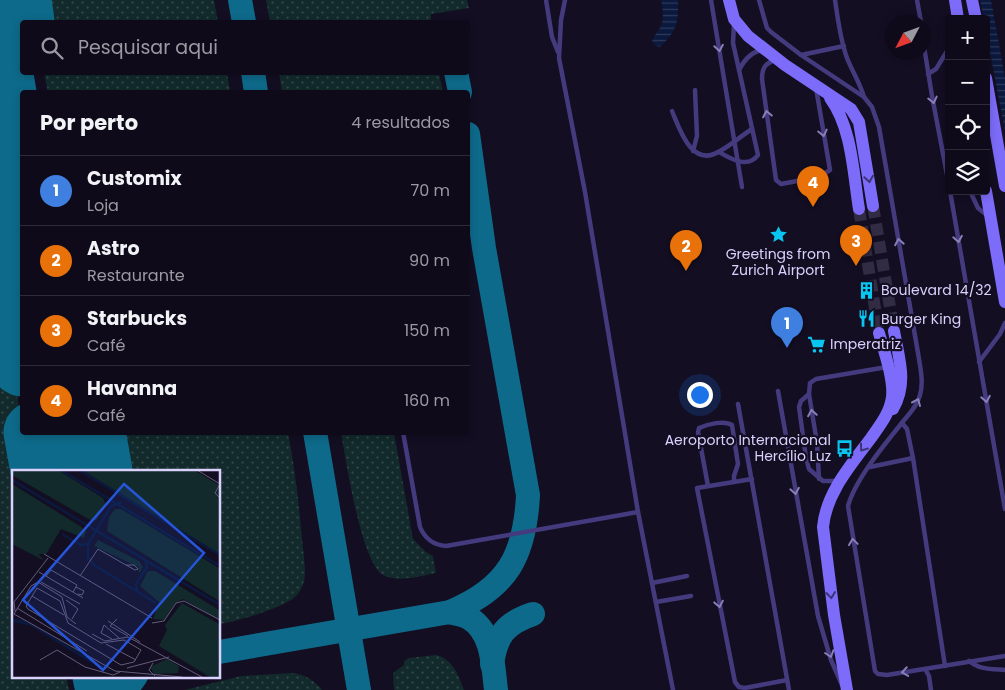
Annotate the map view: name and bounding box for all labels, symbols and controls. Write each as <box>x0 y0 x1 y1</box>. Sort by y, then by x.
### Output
north arrow <box>885 15 930 60</box>
map controls <box>945 15 990 195</box>
button: + <box>945 15 990 60</box>
search box <box>20 20 470 75</box>
icon: search <box>38 34 66 62</box>
text: Pesquisar aqui <box>78 34 218 61</box>
one-way arrow <box>713 45 724 53</box>
button: − <box>945 60 990 105</box>
one-way arrow <box>927 95 938 104</box>
button: locate <box>945 105 990 150</box>
text: Por perto <box>40 108 138 137</box>
one-way arrow <box>762 110 773 118</box>
text: 4 resultados <box>351 111 450 134</box>
one-way arrow <box>817 128 827 137</box>
button: layers <box>945 150 990 195</box>
text: Customix <box>87 165 182 192</box>
pin: 4 <box>797 166 829 207</box>
one-way arrow <box>863 174 873 183</box>
text: 1 <box>53 179 59 202</box>
text: 70 m <box>410 179 450 202</box>
text: Loja <box>87 194 119 217</box>
place icon: Greetings from Zurich Airport <box>768 224 788 244</box>
pin: 3 <box>840 225 872 266</box>
pin: 2 <box>670 230 702 271</box>
text: Astro <box>87 235 140 262</box>
one-way arrow <box>953 235 963 244</box>
one-way arrow <box>894 238 904 246</box>
place label: Greetings from Zurich Airport <box>726 244 830 280</box>
text: 2 <box>51 249 61 272</box>
text: 90 m <box>409 249 450 272</box>
text: Restaurante <box>87 264 185 287</box>
building icon: Boulevard 14/32 <box>857 280 877 300</box>
place label: Boulevard 14/32 <box>881 280 992 300</box>
text: Starbucks <box>87 305 187 332</box>
pin: 1 <box>771 307 803 348</box>
restaurant icon: Burger King <box>857 309 877 329</box>
place label: Burger King <box>881 309 961 329</box>
text: 3 <box>51 319 61 342</box>
text: 150 m <box>404 319 450 342</box>
text: Café <box>87 334 125 357</box>
supermarket icon: Imperatriz <box>806 334 826 354</box>
place label: Imperatriz <box>830 334 901 354</box>
text: Havanna <box>87 375 177 402</box>
your location <box>687 382 713 408</box>
text: 4 <box>51 389 61 412</box>
text: 160 m <box>404 389 450 412</box>
one-way arrow <box>980 395 990 404</box>
one-way arrow <box>910 398 920 407</box>
text: Café <box>87 404 125 427</box>
one-way arrow <box>808 409 818 417</box>
place label: Aeroporto Internacional Hercílio Luz <box>665 430 831 466</box>
bus stop icon: Aeroporto Internacional Hercílio Luz <box>835 438 855 458</box>
one-way arrow <box>860 442 869 452</box>
inset map <box>12 470 220 678</box>
one-way arrow <box>790 486 800 495</box>
one-way arrow <box>849 538 859 547</box>
one-way arrow <box>825 591 836 599</box>
one-way arrow <box>713 600 724 608</box>
one-way arrow <box>824 649 834 658</box>
one-way arrow <box>901 667 909 677</box>

